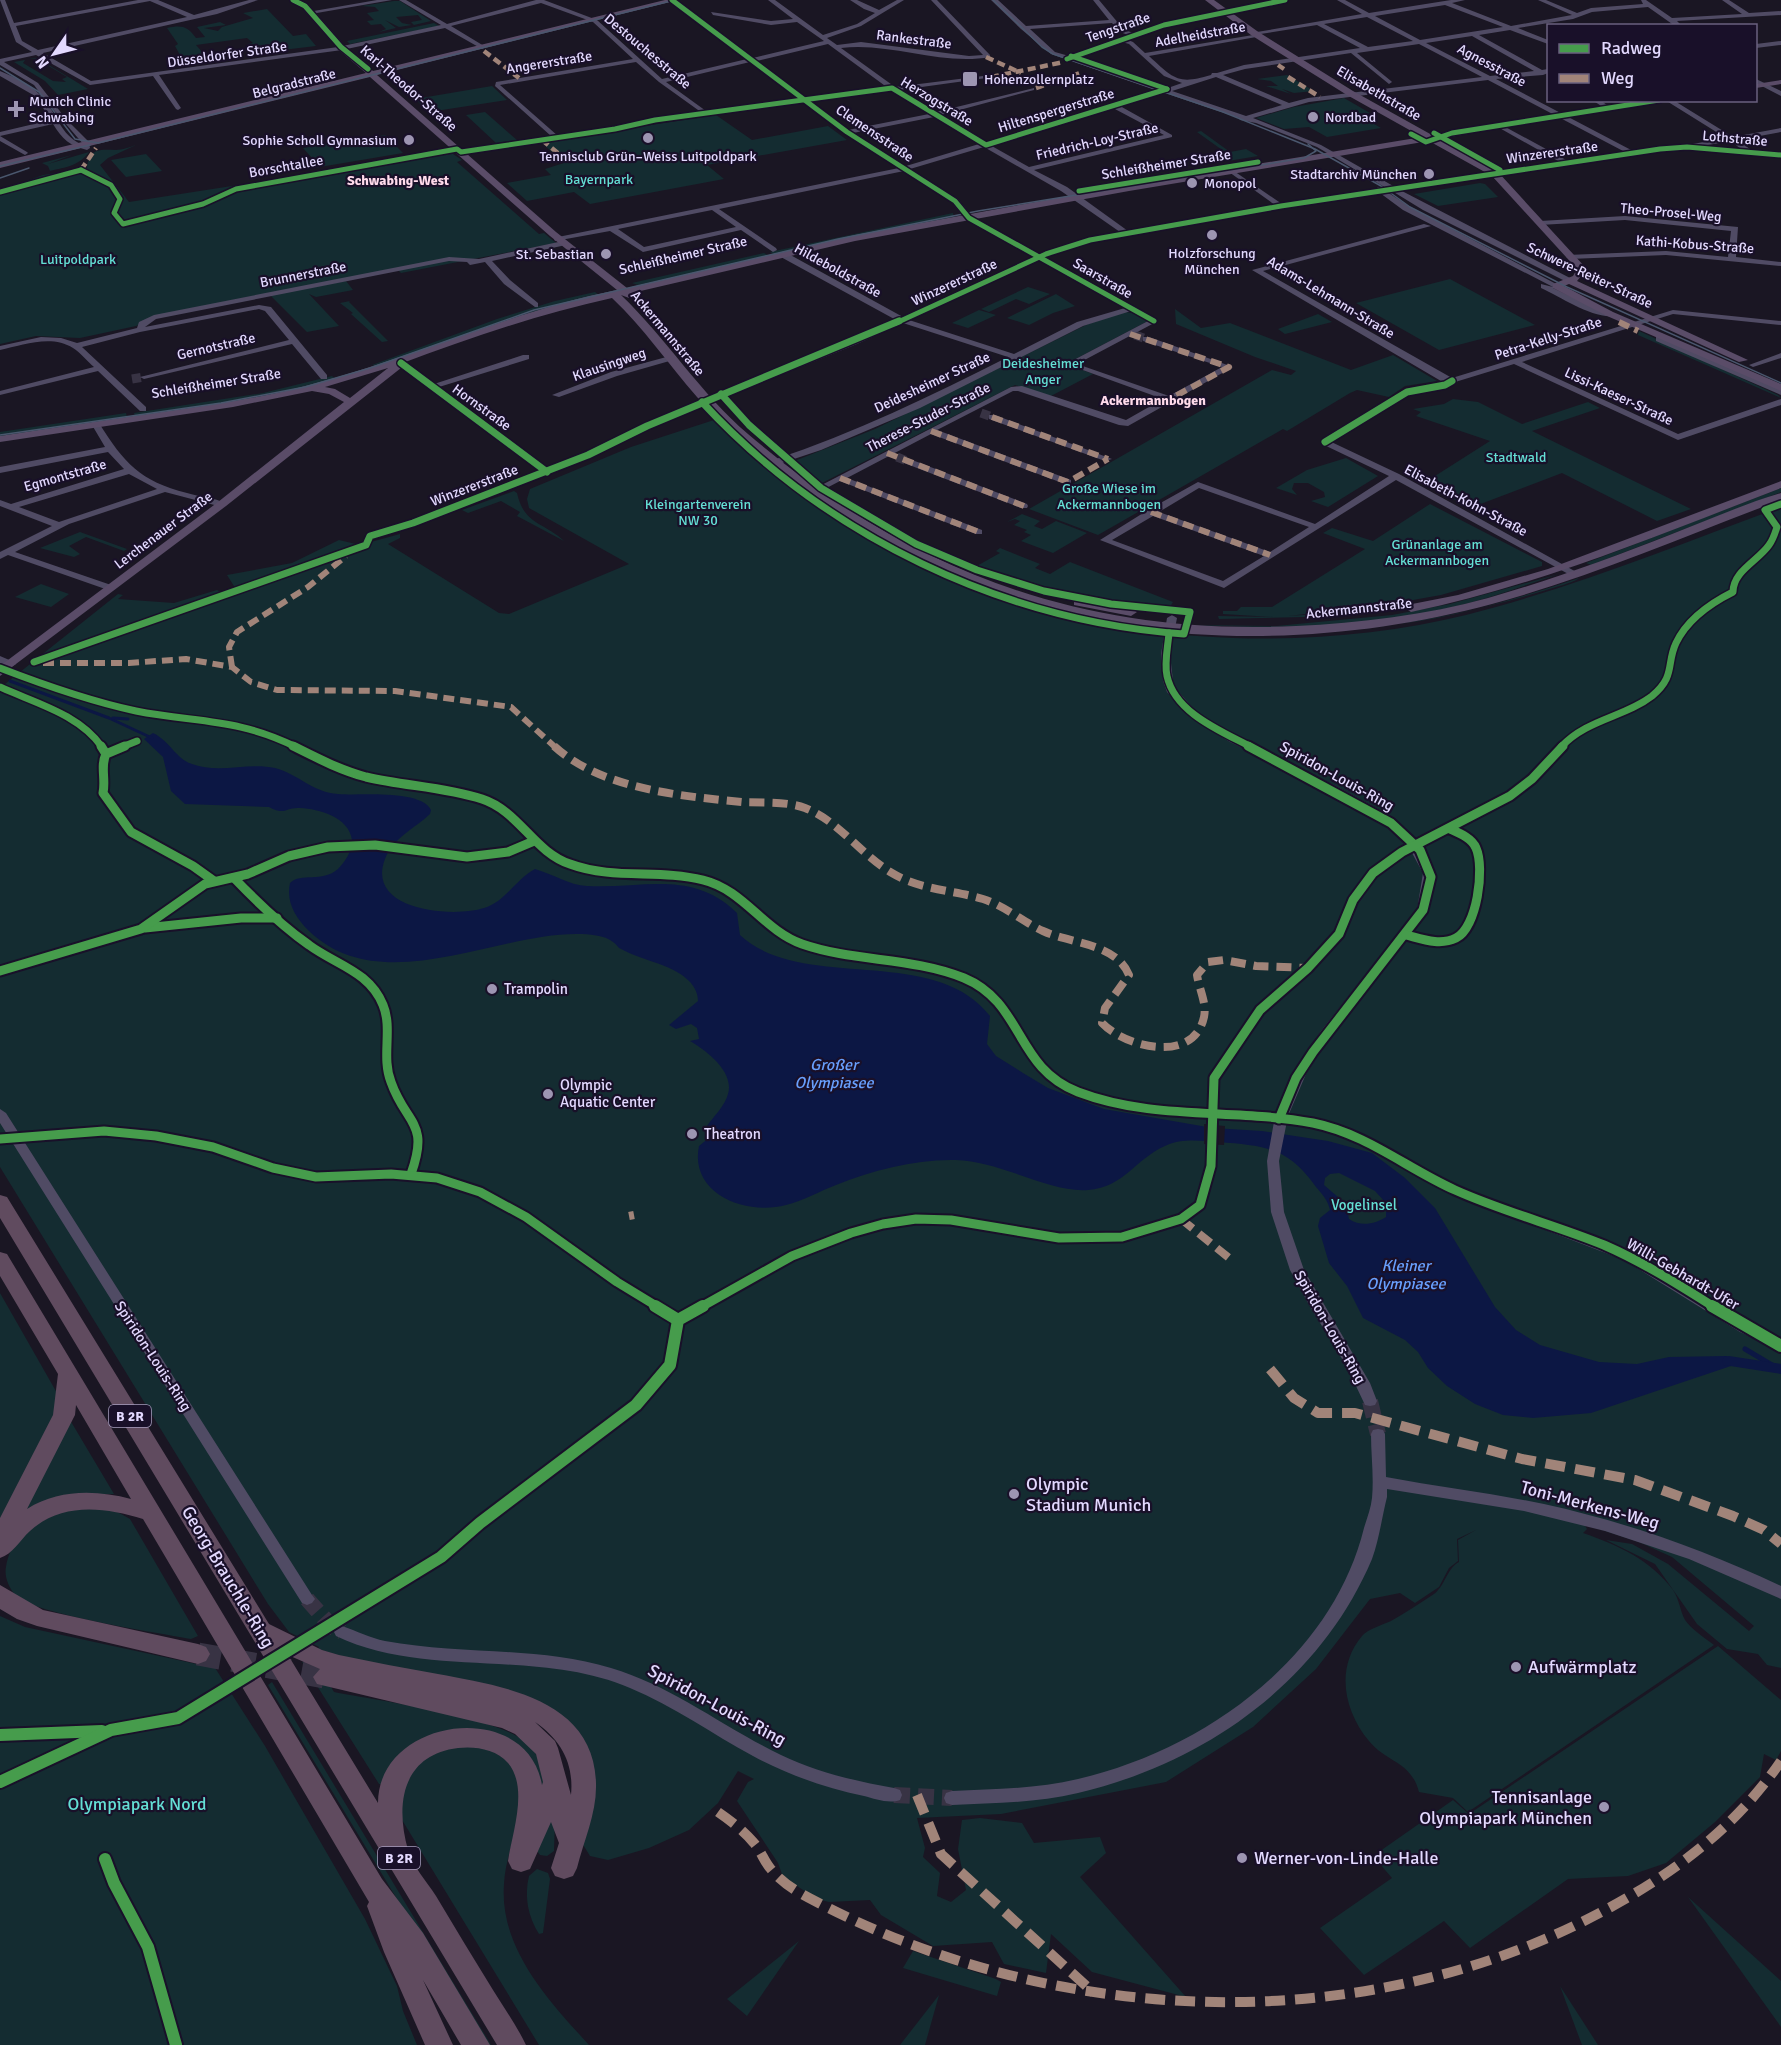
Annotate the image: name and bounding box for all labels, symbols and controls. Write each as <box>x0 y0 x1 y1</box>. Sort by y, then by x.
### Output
street label: Tengstraße <box>1084 9 1152 46</box>
street label: Destouchesstraße <box>601 10 695 93</box>
street label: Adelheidstraße <box>1153 18 1247 51</box>
north arrow <box>24 24 84 84</box>
legend <box>1547 24 1757 102</box>
street label: Rankestraße <box>875 26 953 53</box>
text: Radweg <box>1601 37 1662 59</box>
street label: Düsseldorfer Straße <box>166 38 288 71</box>
street label: Agnesstraße <box>1454 40 1529 91</box>
street label: Karl-Theodor-Straße <box>357 42 461 135</box>
street label: Angererstraße <box>505 47 593 78</box>
text: N <box>31 52 54 72</box>
street label: Elisabethstraße <box>1333 62 1424 125</box>
street label: Belgradstraße <box>251 65 338 102</box>
text: Weg <box>1601 67 1634 89</box>
marker: Hohenzollernplatz <box>961 70 979 88</box>
place label: Hohenzollernplatz <box>984 71 1094 88</box>
street label: Herzogstraße <box>897 73 976 130</box>
street label: Hiltenspergerstraße <box>996 85 1116 136</box>
place label: Munich Clinic Schwabing <box>29 93 111 126</box>
marker: Munich Clinic Schwabing <box>7 100 25 118</box>
street label: Clemensstraße <box>833 101 917 166</box>
place label: Nordbad <box>1325 109 1376 126</box>
marker: Nordbad <box>1306 110 1320 124</box>
street label: Friedrich-Loy-Straße <box>1034 119 1160 164</box>
street label: Lothstraße <box>1702 127 1768 150</box>
marker: Tennisclub Grün–Weiss Luitpoldpark <box>641 131 655 145</box>
place label: Sophie Scholl Gymnasium <box>242 132 397 149</box>
marker: Sophie Scholl Gymnasium <box>402 133 416 147</box>
street label: Winzererstraße <box>1505 138 1599 167</box>
street label: Schleißheimer Straße <box>1100 146 1232 183</box>
place label: Tennisclub Grün–Weiss Luitpoldpark <box>540 148 757 165</box>
street label: Borschtallee <box>248 152 325 181</box>
place label: Stadtarchiv München <box>1290 166 1417 183</box>
marker: Stadtarchiv München <box>1422 167 1436 181</box>
park label: Bayernpark <box>565 171 633 188</box>
district label: Schwabing-West <box>347 172 450 189</box>
place label: Monopol <box>1204 175 1256 192</box>
marker: Monopol <box>1185 176 1199 190</box>
street label: Theo-Prosel-Weg <box>1620 200 1722 225</box>
marker: Holzforschung München <box>1205 228 1219 242</box>
street label: Schleißheimer Straße <box>617 232 749 278</box>
street label: Kathi-Kobus-Straße <box>1635 232 1755 257</box>
street label: Schwere-Reiter-Straße <box>1524 239 1655 312</box>
street label: Hildeboldstraße <box>791 240 884 301</box>
place label: Holzforschung München <box>1168 245 1256 278</box>
place label: St. Sebastian <box>516 246 594 263</box>
marker: St. Sebastian <box>599 247 613 261</box>
park label: Luitpoldpark <box>40 251 116 268</box>
street label: Adams-Lehmann-Straße <box>1264 253 1398 342</box>
street label: Winzererstraße <box>909 255 1000 310</box>
street label: Saarstraße <box>1070 255 1136 302</box>
street label: Brunnerstraße <box>259 258 348 291</box>
street label: Ackermannstraße <box>627 287 708 380</box>
street label: Petra-Kelly-Straße <box>1492 313 1604 364</box>
street label: Gernotstraße <box>175 329 257 364</box>
street label: Klausingweg <box>570 344 648 385</box>
street label: Deidesheimer Straße <box>872 348 993 417</box>
park label: Deidesheimer Anger <box>1002 355 1085 388</box>
street label: Lissi-Kaeser-Straße <box>1562 364 1676 429</box>
street label: Schleißheimer Straße <box>150 365 282 402</box>
street label: Therese-Studer-Straße <box>863 379 993 456</box>
street label: Hornstraße <box>449 380 514 434</box>
district label: Ackermannbogen <box>1100 392 1206 409</box>
park label: Stadtwald <box>1486 449 1546 466</box>
street label: Egmontstraße <box>22 456 108 495</box>
street label: Winzererstraße <box>428 461 520 510</box>
street label: Elisabeth-Kohn-Straße <box>1401 461 1530 540</box>
park label: Große Wiese im Ackermannbogen <box>1057 480 1161 513</box>
street label: Lerchenauer Straße <box>111 488 216 573</box>
park label: Kleingartenverein NW 30 <box>645 496 751 529</box>
park label: Grünanlage am Ackermannbogen <box>1385 536 1489 569</box>
street label: Ackermannstraße <box>1305 594 1413 623</box>
street label: Spiridon-Louis-Ring <box>1277 737 1397 815</box>
place label: Trampolin <box>504 980 568 998</box>
marker: Trampolin <box>485 982 499 996</box>
water label: Großer Olympiasee <box>794 1055 875 1093</box>
place label: Olympic Aquatic Center <box>560 1076 656 1111</box>
marker: Olympic Aquatic Center <box>541 1087 555 1101</box>
place label: Theatron <box>704 1125 761 1143</box>
marker: Theatron <box>685 1127 699 1141</box>
park label: Vogelinsel <box>1331 1196 1397 1214</box>
street label: Willi-Gebhardt-Ufer <box>1623 1234 1743 1314</box>
water label: Kleiner Olympiasee <box>1366 1256 1447 1294</box>
street label: Spiridon-Louis-Ring <box>1290 1267 1370 1387</box>
street label: Spiridon-Louis-Ring <box>111 1297 195 1415</box>
road number: B 2R <box>109 1405 151 1427</box>
place label: Olympic Stadium Munich <box>1026 1473 1151 1516</box>
street label: Toni-Merkens-Weg <box>1518 1476 1662 1534</box>
marker: Olympic Stadium Munich <box>1007 1487 1021 1501</box>
street label: Georg-Brauchle-Ring <box>177 1502 279 1652</box>
place label: Aufwärmplatz <box>1528 1656 1637 1678</box>
street label: Spiridon-Louis-Ring <box>644 1659 790 1751</box>
marker: Aufwärmplatz <box>1509 1660 1523 1674</box>
place label: Tennisanlage Olympiapark München <box>1419 1786 1592 1829</box>
park label: Olympiapark Nord <box>67 1793 207 1815</box>
marker: Tennisanlage Olympiapark München <box>1597 1800 1611 1814</box>
road number: B 2R <box>378 1847 420 1869</box>
place label: Werner-von-Linde-Halle <box>1254 1847 1438 1869</box>
marker: Werner-von-Linde-Halle <box>1235 1851 1249 1865</box>

